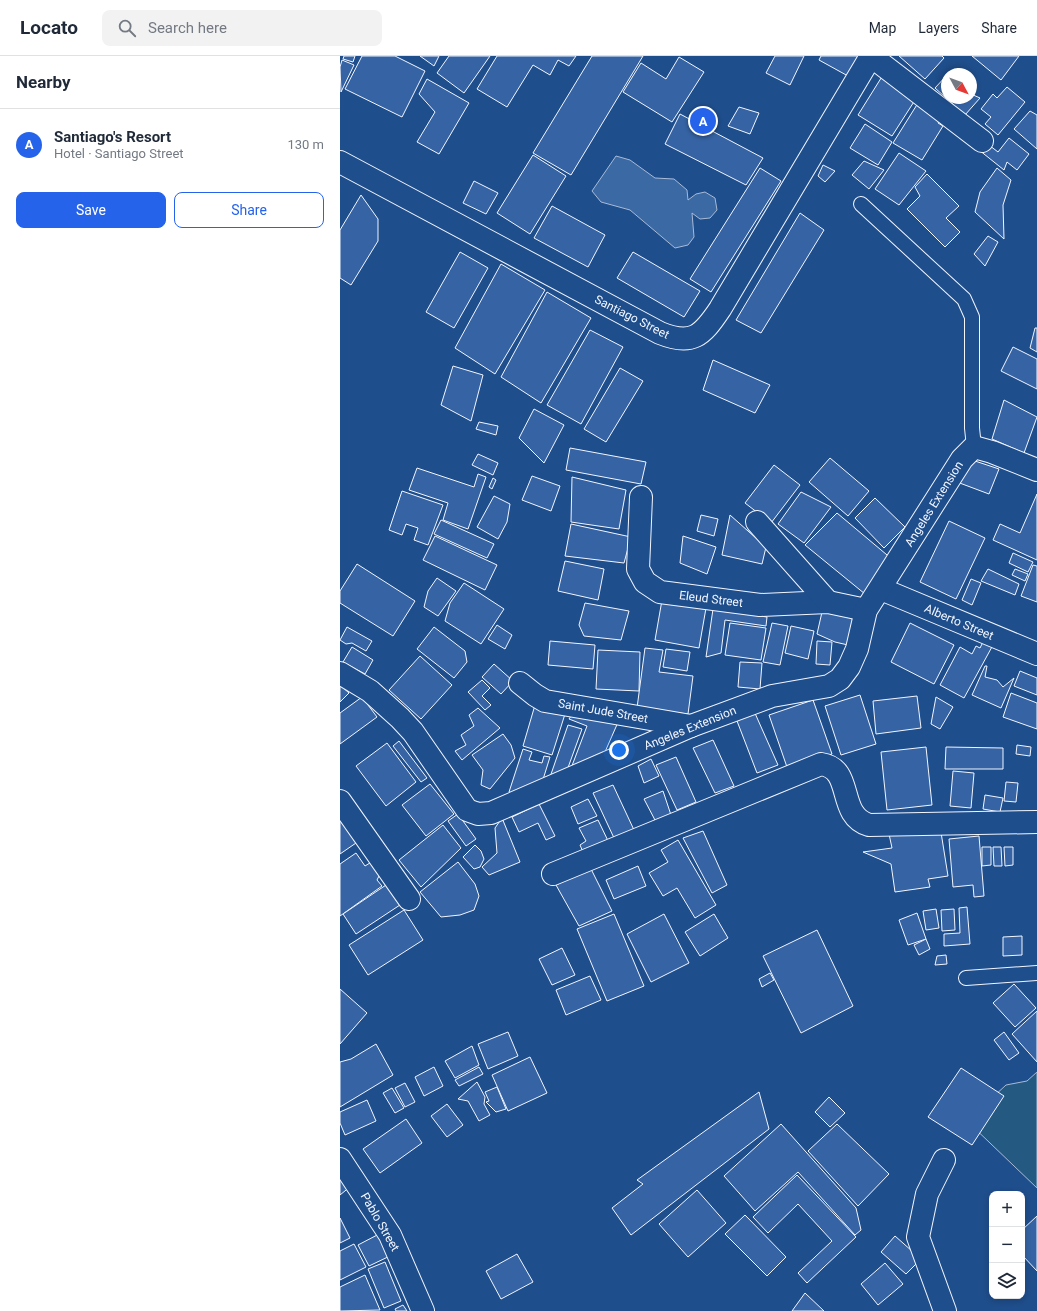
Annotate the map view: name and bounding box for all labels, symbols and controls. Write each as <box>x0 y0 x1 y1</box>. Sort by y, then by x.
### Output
search box <box>102 10 382 46</box>
text: Locato <box>20 16 78 39</box>
icon: search <box>116 17 138 39</box>
text: Search here <box>148 19 227 37</box>
text: Map <box>869 20 896 36</box>
text: Layers <box>918 20 959 36</box>
text: Share <box>981 20 1017 36</box>
north arrow <box>941 68 977 104</box>
text: Nearby <box>16 72 71 92</box>
pin: A <box>690 106 716 136</box>
text: Santiago's Resort <box>54 128 171 146</box>
text: A <box>25 137 33 152</box>
text: 130 m <box>287 137 324 152</box>
text: Hotel · Santiago Street <box>54 146 184 161</box>
button: Save <box>16 192 166 228</box>
button: Share <box>174 192 324 228</box>
street label: Santiago Street <box>592 292 672 342</box>
street label: Angeles Extension <box>902 459 966 549</box>
street label: Eleud Street <box>678 588 744 610</box>
street label: Alberto Street <box>922 601 996 643</box>
street label: Saint Jude Street <box>557 696 649 726</box>
street label: Angeles Extension <box>642 703 738 753</box>
your location <box>609 740 629 760</box>
street label: Pablo Street <box>358 1190 402 1254</box>
map controls <box>989 1191 1025 1299</box>
button: + <box>989 1191 1025 1227</box>
button: − <box>989 1227 1025 1263</box>
button: layers <box>989 1263 1025 1299</box>

